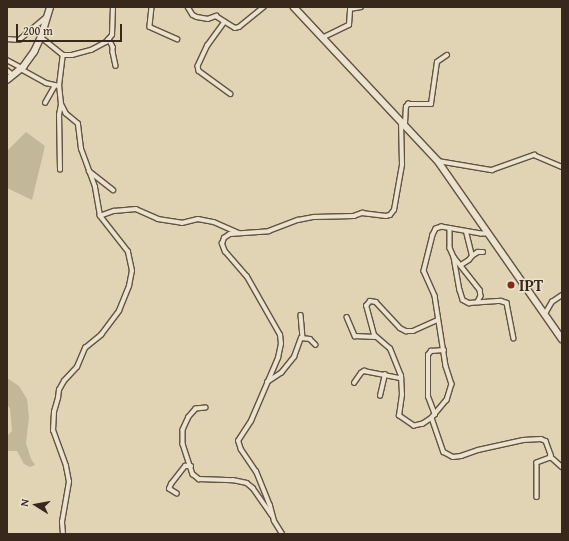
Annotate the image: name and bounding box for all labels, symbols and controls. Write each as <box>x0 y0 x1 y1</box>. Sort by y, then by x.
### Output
scale bar <box>18 16 124 42</box>
text: 200 m <box>23 22 53 39</box>
place label: IPT <box>519 275 543 295</box>
marker: IPT <box>506 280 516 290</box>
north arrow <box>16 485 56 525</box>
text: N <box>16 498 33 508</box>

